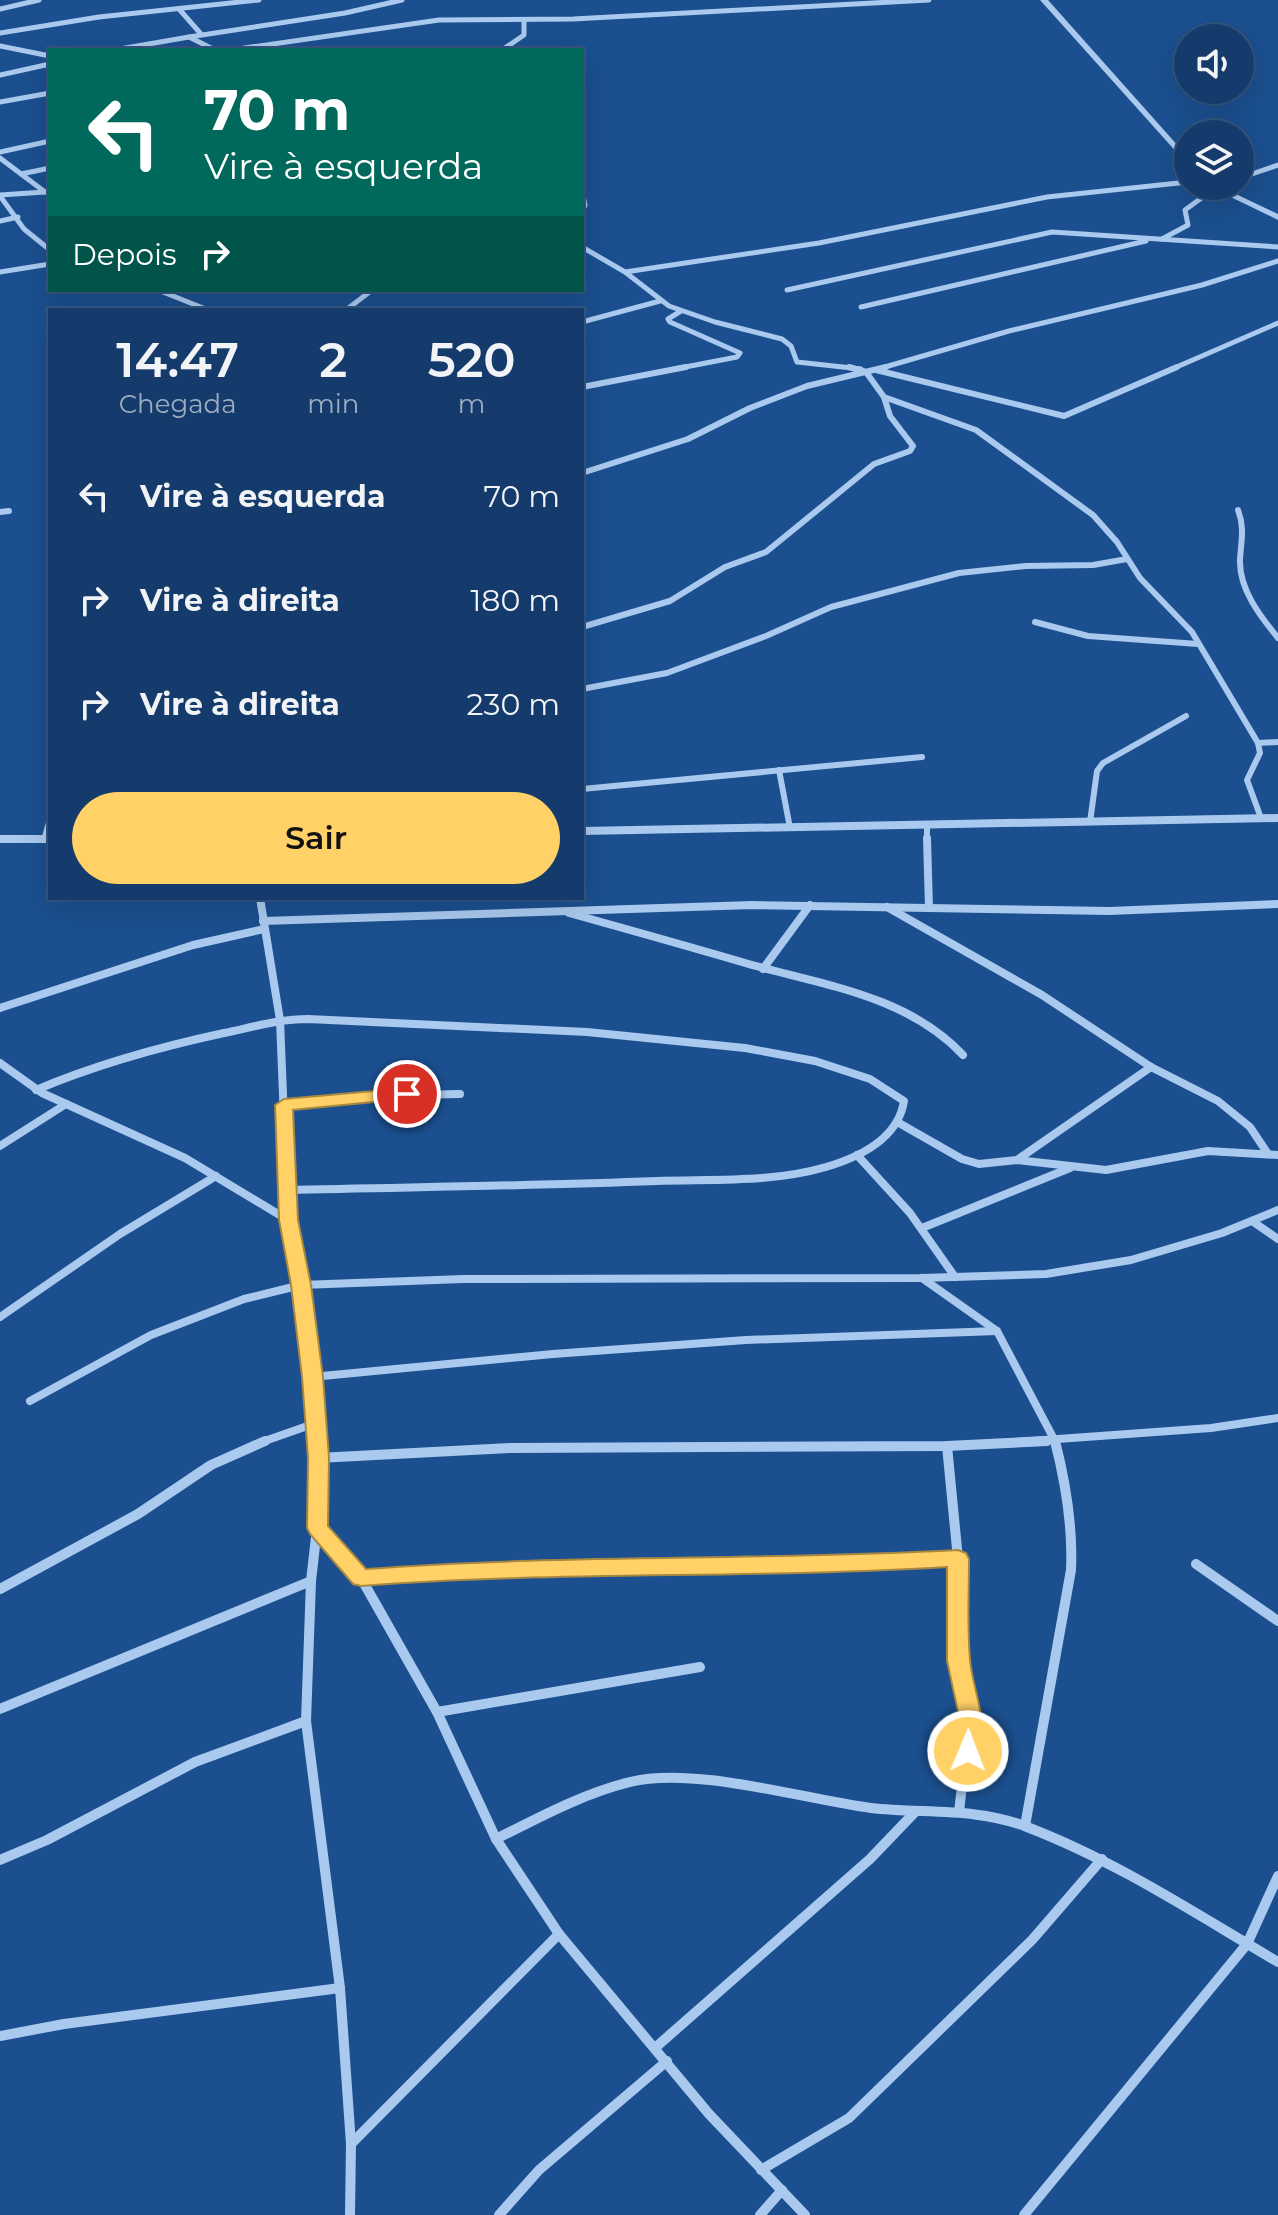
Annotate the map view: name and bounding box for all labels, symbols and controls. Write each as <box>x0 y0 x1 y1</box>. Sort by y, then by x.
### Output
map controls <box>1174 24 1254 200</box>
button: sound <box>1174 24 1254 104</box>
text: 70 m <box>204 76 350 144</box>
icon: left <box>72 80 176 184</box>
button: layers <box>1174 120 1254 200</box>
text: Vire à esquerda <box>204 144 483 188</box>
icon: right <box>193 232 237 276</box>
text: Depois <box>72 236 177 273</box>
text: 14:47 <box>116 331 239 389</box>
text: 2 <box>319 331 347 389</box>
text: 520 <box>428 331 516 389</box>
text: Chegada <box>119 388 237 420</box>
text: min <box>307 388 359 420</box>
text: m <box>458 388 485 420</box>
icon: left <box>72 474 116 518</box>
text: Vire à esquerda <box>140 478 385 515</box>
text: 70 m <box>483 478 560 515</box>
icon: right <box>72 578 116 622</box>
text: Vire à direita <box>140 582 340 619</box>
text: 180 m <box>470 582 560 619</box>
icon: right <box>72 682 116 726</box>
text: Vire à direita <box>140 686 340 723</box>
text: 230 m <box>466 686 560 723</box>
button: Sair <box>72 792 560 884</box>
pin <box>373 1060 441 1128</box>
icon: arrive <box>385 1072 429 1116</box>
position arrow <box>926 1709 1010 1793</box>

